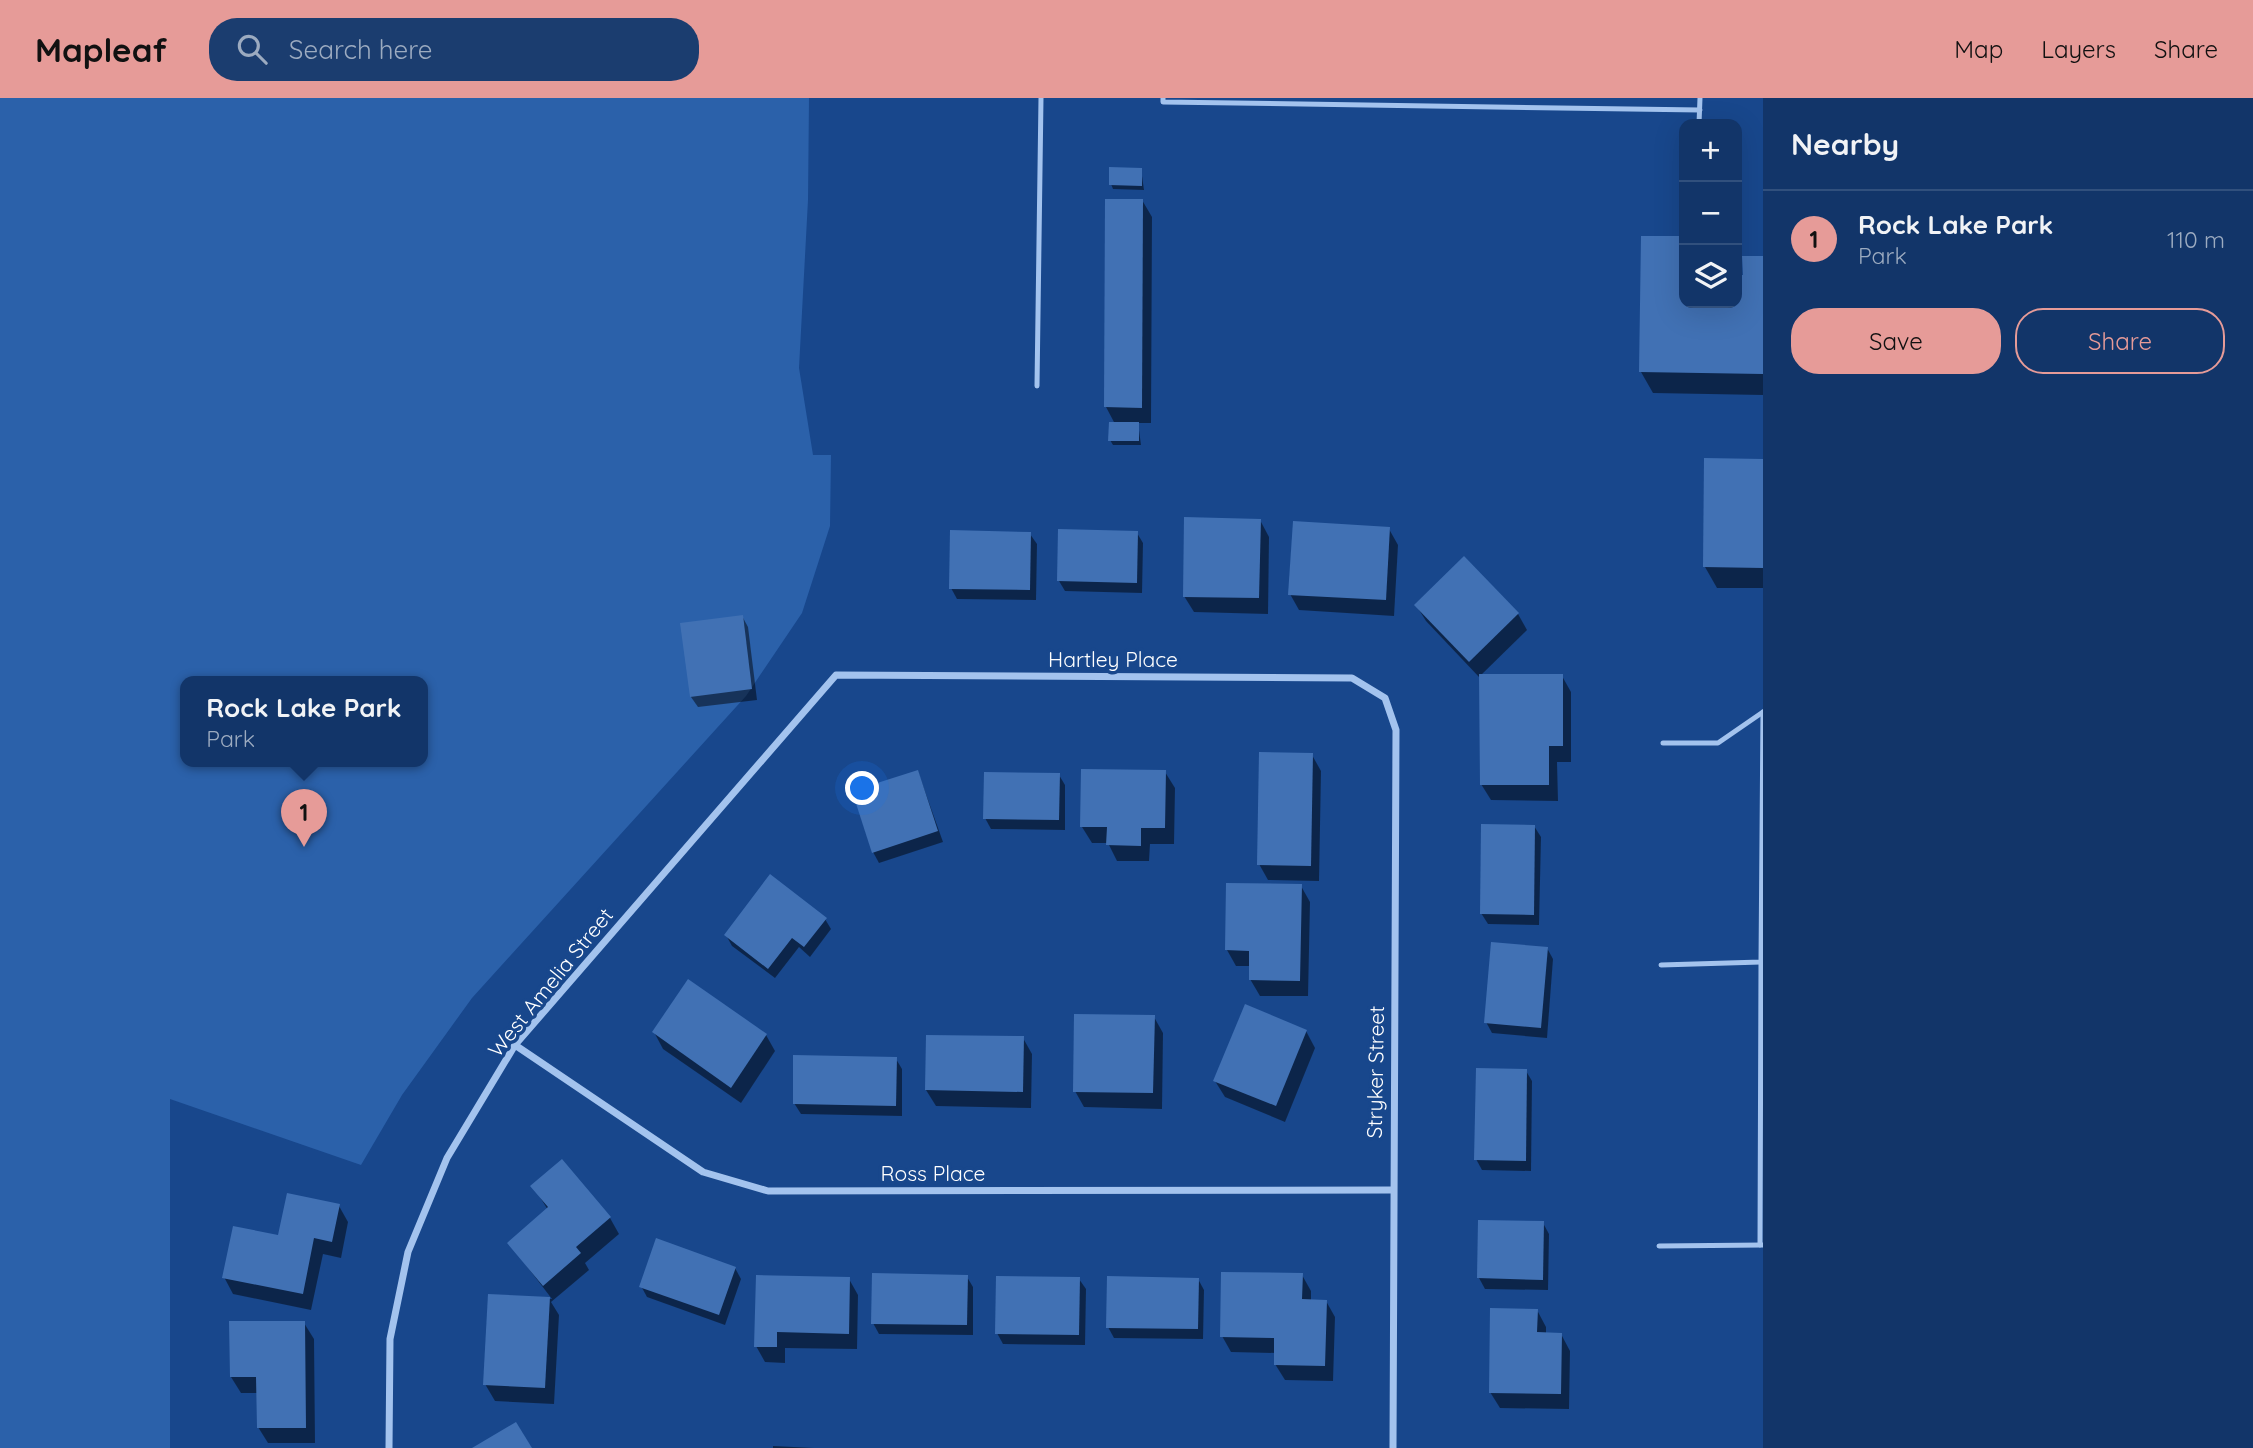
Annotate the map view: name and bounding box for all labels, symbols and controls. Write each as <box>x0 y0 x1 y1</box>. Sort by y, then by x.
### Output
search box <box>209 18 699 81</box>
text: Mapleaf <box>35 29 167 70</box>
icon: search <box>233 30 271 68</box>
text: Search here <box>289 33 432 66</box>
text: Map <box>1954 34 2003 64</box>
text: Layers <box>2041 34 2116 64</box>
text: Share <box>2154 34 2218 64</box>
map controls <box>1679 119 1742 308</box>
button: + <box>1679 119 1742 182</box>
text: Nearby <box>1791 125 1899 163</box>
button: − <box>1679 182 1742 245</box>
text: Rock Lake Park <box>1858 208 2053 241</box>
text: 1 <box>1810 225 1818 254</box>
text: 110 m <box>2167 225 2225 254</box>
text: Park <box>1858 241 1907 270</box>
button: layers <box>1679 245 1742 308</box>
button: Save <box>1791 308 2001 374</box>
button: Share <box>2015 308 2225 374</box>
street label: Hartley Place <box>1048 646 1178 672</box>
popup <box>180 676 428 767</box>
text: Rock Lake Park <box>206 691 402 724</box>
text: Park <box>206 724 255 753</box>
your location <box>845 771 879 805</box>
pin: 1 <box>281 789 327 847</box>
street label: West Amelia Street <box>482 902 618 1062</box>
street label: Stryker Street <box>1361 1005 1389 1139</box>
street label: Ross Place <box>881 1160 985 1186</box>

